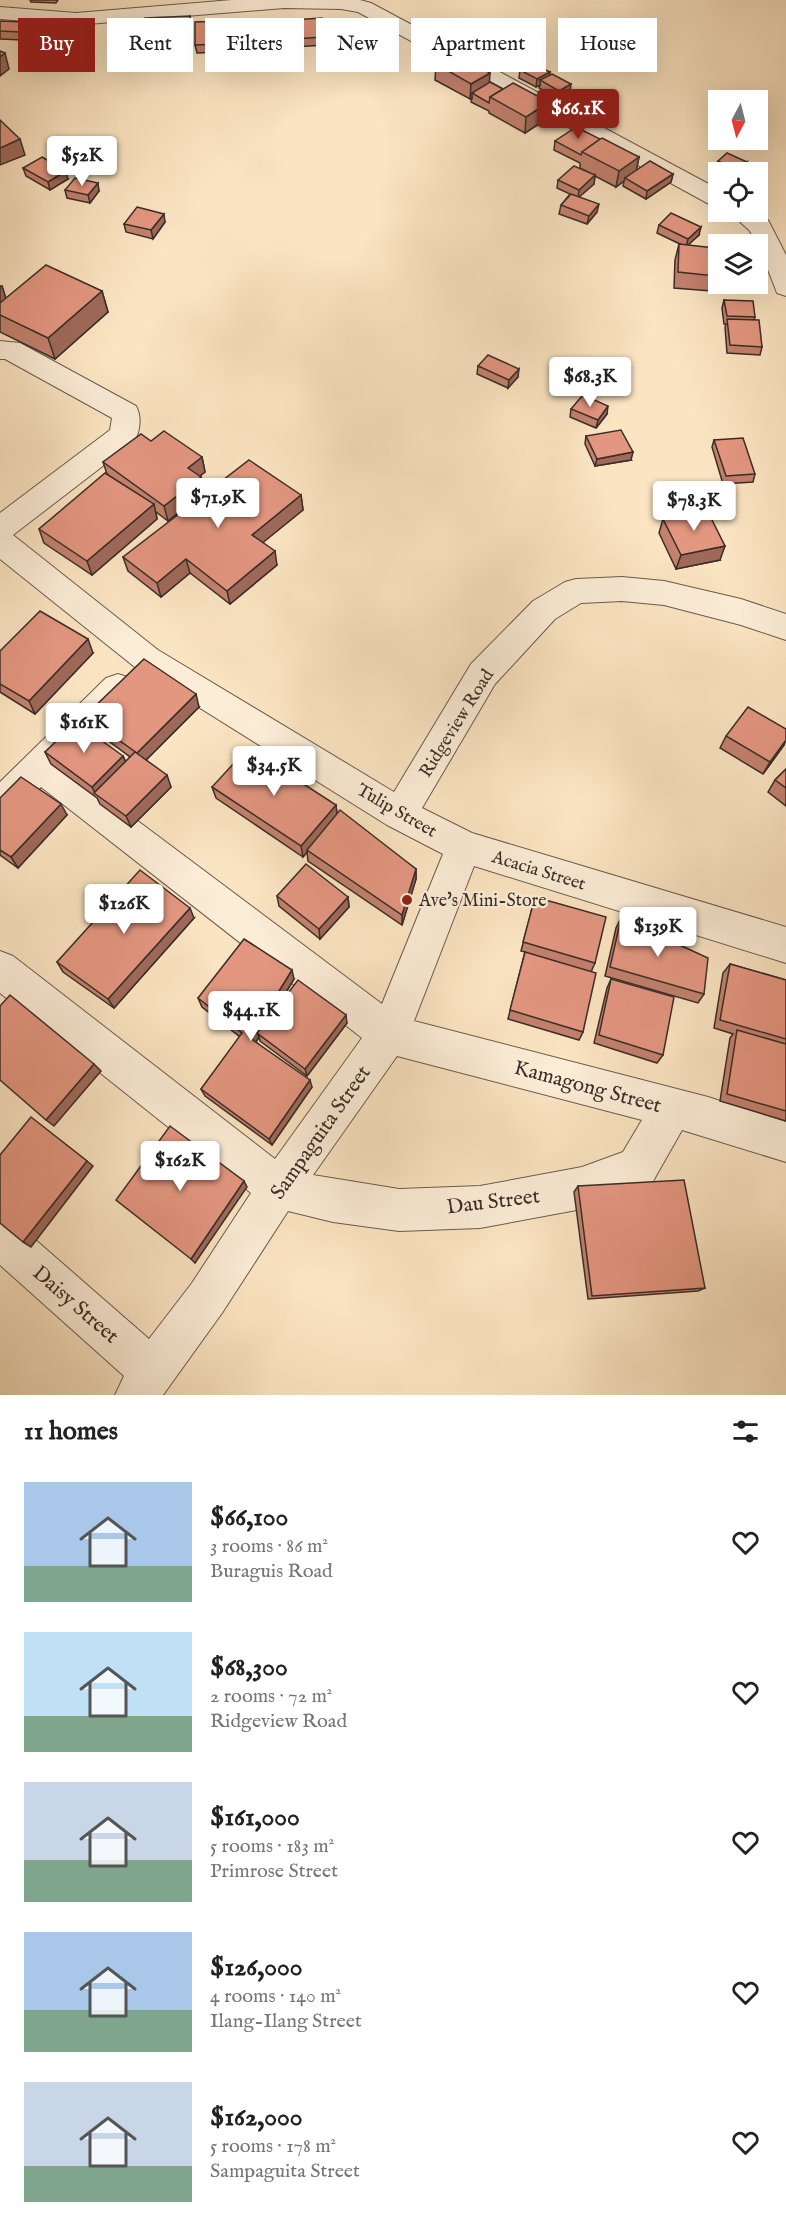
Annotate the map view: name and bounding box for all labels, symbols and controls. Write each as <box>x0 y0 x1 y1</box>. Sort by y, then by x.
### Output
chip: Buy <box>18 18 95 72</box>
chip: Rent <box>107 18 193 72</box>
chip: Filters <box>205 18 304 72</box>
chip: New <box>316 18 399 72</box>
chip: Apartment <box>411 18 546 72</box>
chip: House <box>558 18 657 72</box>
pin: $66.1K <box>529 89 627 140</box>
north arrow <box>708 90 768 150</box>
map controls <box>708 90 768 294</box>
text: $66.1K <box>551 96 605 121</box>
pin: $52K <box>46 136 118 187</box>
text: $52K <box>61 143 103 168</box>
button: locate <box>708 162 768 222</box>
button: layers <box>708 234 768 294</box>
pin: $68.3K <box>541 357 639 408</box>
text: $68.3K <box>563 364 617 389</box>
pin: $71.9K <box>169 478 267 529</box>
pin: $78.3K <box>645 481 743 532</box>
text: $71.9K <box>190 485 246 510</box>
text: $78.3K <box>667 488 721 513</box>
street label: Ridgeview Road <box>415 665 500 782</box>
pin: $161K <box>42 703 126 754</box>
text: $161K <box>60 710 108 735</box>
pin: $34.5K <box>225 746 323 797</box>
text: $34.5K <box>247 753 301 778</box>
street label: Tulip Street <box>352 779 441 844</box>
street label: Acacia Street <box>488 846 588 897</box>
pin: $126K <box>82 884 166 935</box>
place label: Ave's Mini-Store <box>418 890 546 913</box>
text: $126K <box>99 891 149 916</box>
marker: Ave's Mini-Store <box>400 893 414 907</box>
pin: $139K <box>616 907 700 958</box>
text: $139K <box>633 914 683 939</box>
pin: $44.1K <box>202 991 300 1042</box>
text: $44.1K <box>222 998 280 1023</box>
street label: Kamagong Street <box>511 1055 664 1120</box>
street label: Sampaguita Street <box>265 1061 377 1205</box>
pin: $162K <box>138 1141 222 1192</box>
text: $162K <box>155 1148 205 1173</box>
street label: Dau Street <box>445 1183 541 1222</box>
street label: Daisy Street <box>26 1260 124 1350</box>
text: 11 homes <box>24 1415 118 1448</box>
icon: filters <box>729 1415 762 1448</box>
text: $66,100 <box>210 1501 288 1534</box>
icon: home <box>72 1506 144 1578</box>
icon: heart <box>729 1526 762 1559</box>
text: 3 rooms · 86 m² <box>210 1534 328 1559</box>
text: Buraguis Road <box>210 1559 333 1584</box>
text: $68,300 <box>210 1651 288 1684</box>
icon: home <box>72 1656 144 1728</box>
icon: heart <box>729 1676 762 1709</box>
text: 2 rooms · 72 m² <box>210 1684 332 1709</box>
text: Ridgeview Road <box>210 1709 347 1734</box>
text: $161,000 <box>210 1801 300 1834</box>
icon: home <box>72 1806 144 1878</box>
icon: heart <box>729 1826 762 1859</box>
text: 5 rooms · 183 m² <box>210 1834 334 1859</box>
text: Primrose Street <box>210 1859 338 1884</box>
text: $126,000 <box>210 1951 303 1984</box>
icon: home <box>72 1956 144 2028</box>
icon: heart <box>729 1976 762 2009</box>
text: 4 rooms · 140 m² <box>210 1984 341 2009</box>
text: Ilang-Ilang Street <box>210 2009 362 2034</box>
text: $162,000 <box>210 2101 303 2134</box>
icon: home <box>72 2106 144 2178</box>
icon: heart <box>729 2126 762 2159</box>
text: 5 rooms · 178 m² <box>210 2134 336 2159</box>
text: Sampaguita Street <box>210 2159 360 2184</box>

